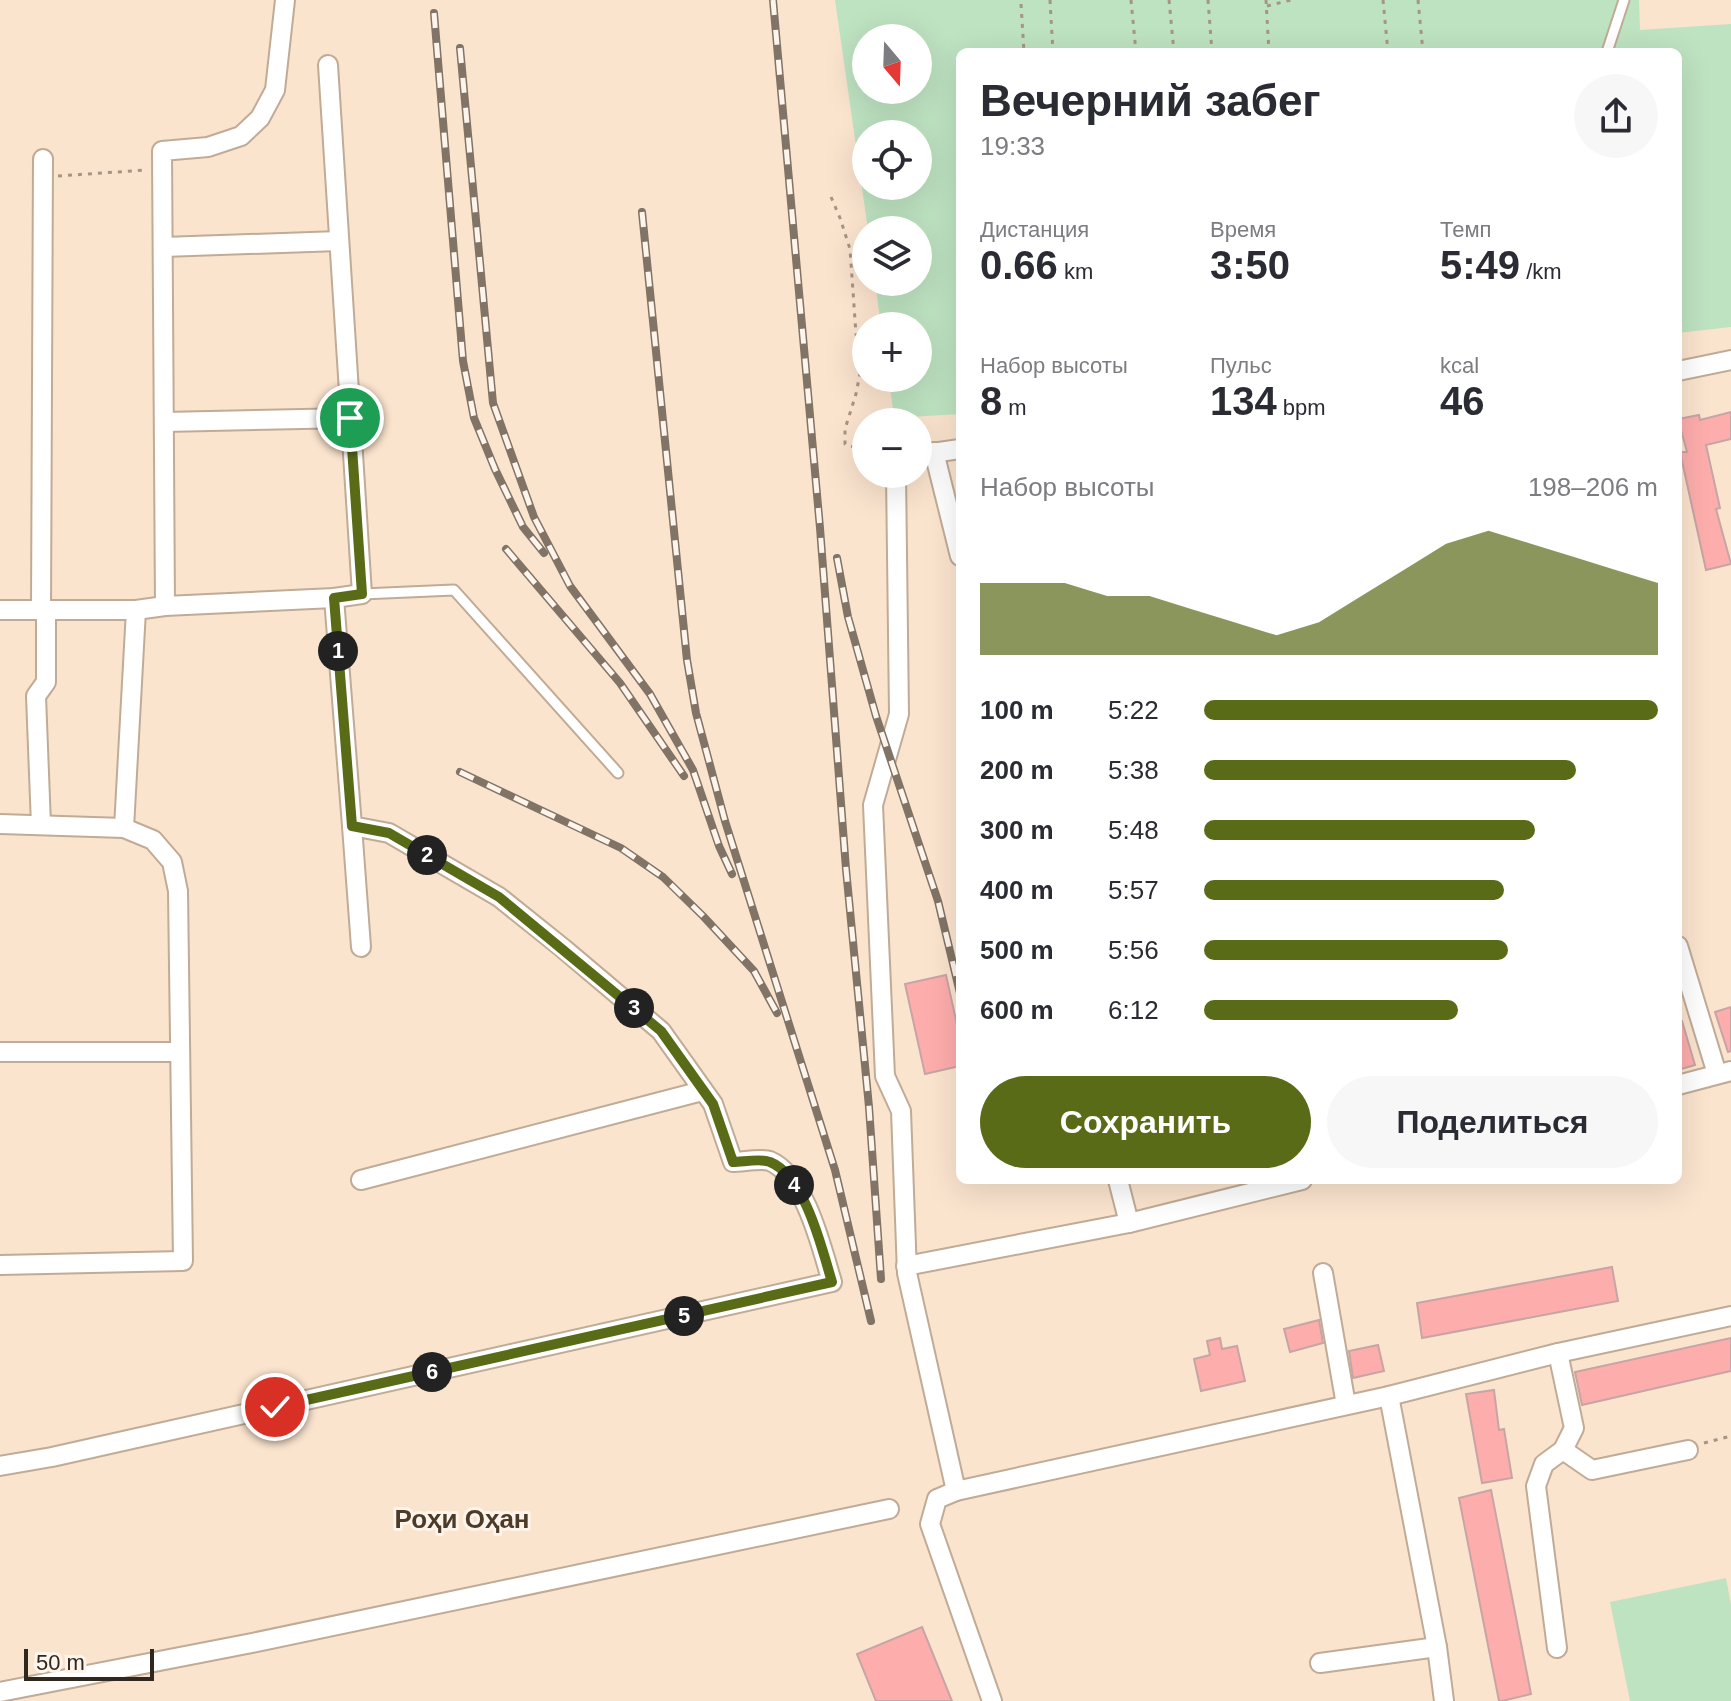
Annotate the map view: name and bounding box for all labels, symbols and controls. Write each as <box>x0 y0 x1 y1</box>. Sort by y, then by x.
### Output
north arrow <box>852 24 932 104</box>
map controls <box>852 24 932 488</box>
button: share <box>1574 74 1658 158</box>
text: Вечерний забег <box>980 76 1321 125</box>
button: locate <box>852 120 932 200</box>
text: 19:33 <box>980 131 1045 161</box>
button: layers <box>852 216 932 296</box>
text: Дистанция <box>980 217 1089 242</box>
text: Время <box>1210 217 1276 242</box>
text: Темп <box>1440 217 1491 242</box>
text: 0.66 <box>980 243 1058 287</box>
text: 3:50 <box>1210 243 1290 287</box>
text: 5:49 <box>1440 243 1520 287</box>
text: km <box>1058 259 1093 284</box>
text: /km <box>1520 259 1562 284</box>
button: + <box>852 312 932 392</box>
text: Набор высоты <box>980 353 1128 378</box>
text: Пульс <box>1210 353 1272 378</box>
text: kcal <box>1440 353 1479 378</box>
text: 8 <box>980 379 1002 423</box>
text: 134 <box>1210 379 1277 423</box>
text: 46 <box>1440 379 1485 423</box>
pin <box>316 384 384 452</box>
text: m <box>1002 395 1027 420</box>
text: bpm <box>1277 395 1326 420</box>
icon: arrive <box>328 396 372 440</box>
button: − <box>852 408 932 488</box>
text: Набор высоты <box>980 472 1155 502</box>
text: 198–206 m <box>1528 472 1658 502</box>
pin: 1 <box>318 631 358 671</box>
text: 1 <box>332 638 344 663</box>
text: 100 m <box>980 695 1054 725</box>
text: 5:22 <box>1108 695 1159 725</box>
text: 200 m <box>980 755 1054 785</box>
text: 5:38 <box>1108 755 1159 785</box>
text: 300 m <box>980 815 1054 845</box>
text: 5:48 <box>1108 815 1159 845</box>
pin: 2 <box>407 835 447 875</box>
text: 2 <box>421 842 433 867</box>
text: 400 m <box>980 875 1054 905</box>
text: 5:57 <box>1108 875 1159 905</box>
text: 500 m <box>980 935 1054 965</box>
text: 5:56 <box>1108 935 1159 965</box>
pin: 3 <box>614 988 654 1028</box>
text: 3 <box>628 995 640 1020</box>
text: 600 m <box>980 995 1054 1025</box>
text: 6:12 <box>1108 995 1159 1025</box>
button: Сохранить <box>980 1076 1311 1168</box>
button: Поделиться <box>1327 1076 1658 1168</box>
pin: 4 <box>774 1165 814 1205</box>
text: 4 <box>788 1172 800 1197</box>
pin: 5 <box>664 1296 704 1336</box>
text: 5 <box>678 1303 690 1328</box>
pin: 6 <box>412 1352 452 1392</box>
text: 6 <box>426 1359 438 1384</box>
pin <box>241 1373 309 1441</box>
icon: check <box>253 1385 297 1429</box>
district label: Роҳи Оҳан <box>394 1504 530 1534</box>
scale bar <box>24 1645 154 1681</box>
text: 50 m <box>36 1650 85 1675</box>

